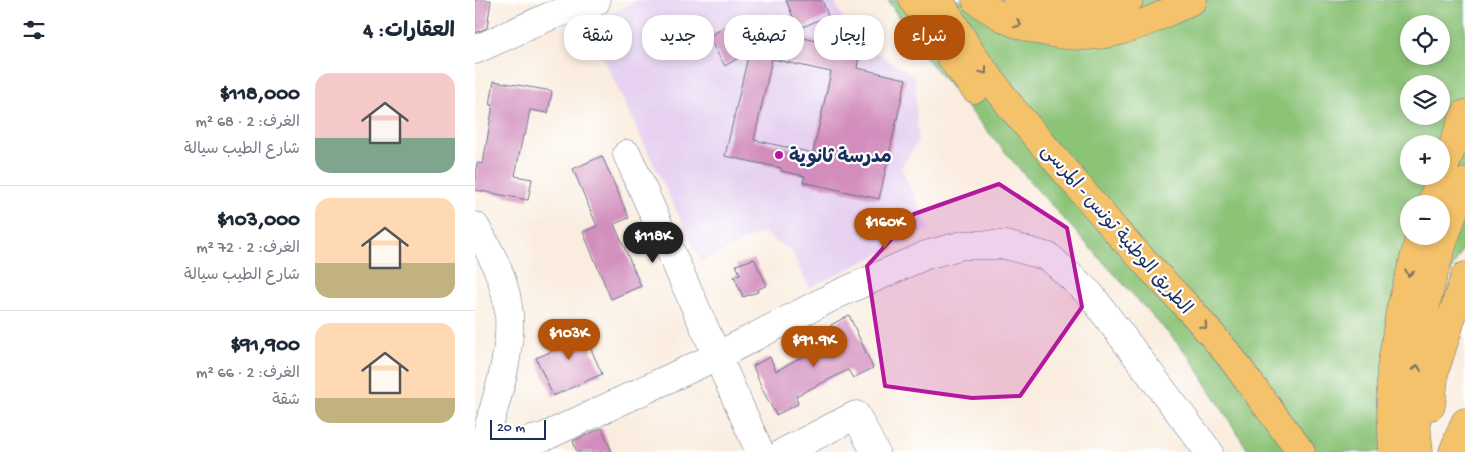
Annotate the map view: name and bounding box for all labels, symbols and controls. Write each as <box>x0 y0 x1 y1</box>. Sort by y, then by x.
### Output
chip: شقة <box>564 15 632 60</box>
chip: جديد <box>642 15 714 60</box>
chip: تصفية <box>724 15 804 60</box>
chip: إيجار <box>814 15 884 60</box>
chip: شراء <box>894 15 965 60</box>
map controls <box>1400 15 1450 245</box>
button: locate <box>1400 15 1450 65</box>
icon: filters <box>20 16 48 44</box>
one-way arrow <box>1013 18 1022 28</box>
text: العقارات: 4 <box>363 20 455 45</box>
one-way arrow <box>978 65 987 75</box>
button: layers <box>1400 75 1450 125</box>
text: $118,000 <box>220 83 300 108</box>
icon: home <box>355 93 415 153</box>
text: الغرف: 2 · 68 m² <box>195 114 300 133</box>
button: + <box>1400 135 1450 185</box>
street label: الطريق الوطنية تونس - المرسى <box>1035 140 1196 320</box>
text: شارع الطيب سيالة <box>184 141 300 160</box>
place label: مدرسة ثانوية <box>789 146 892 170</box>
marker: مدرسة ثانوية <box>773 149 785 161</box>
button: − <box>1400 195 1450 245</box>
pin: $160K <box>850 208 920 250</box>
text: $103,000 <box>217 209 300 234</box>
text: $160K <box>865 214 905 233</box>
icon: home <box>355 218 415 278</box>
pin: $118K <box>618 222 688 264</box>
text: $118K <box>634 228 672 247</box>
text: الغرف: 2 · 72 m² <box>196 240 300 259</box>
text: شارع الطيب سيالة <box>184 267 300 286</box>
one-way arrow <box>1405 269 1415 277</box>
pin: $103K <box>534 318 604 361</box>
one-way arrow <box>1198 321 1207 330</box>
text: $103K <box>549 325 589 344</box>
pin: $91.9K <box>773 326 855 368</box>
text: $91.9K <box>792 332 836 351</box>
text: $91,900 <box>231 334 300 359</box>
icon: home <box>355 343 415 403</box>
one-way arrow <box>1411 364 1422 372</box>
text: الغرف: 2 · 66 m² <box>196 365 300 384</box>
text: شقة <box>272 392 300 411</box>
scale bar <box>490 417 546 440</box>
text: 20 m <box>497 420 525 437</box>

